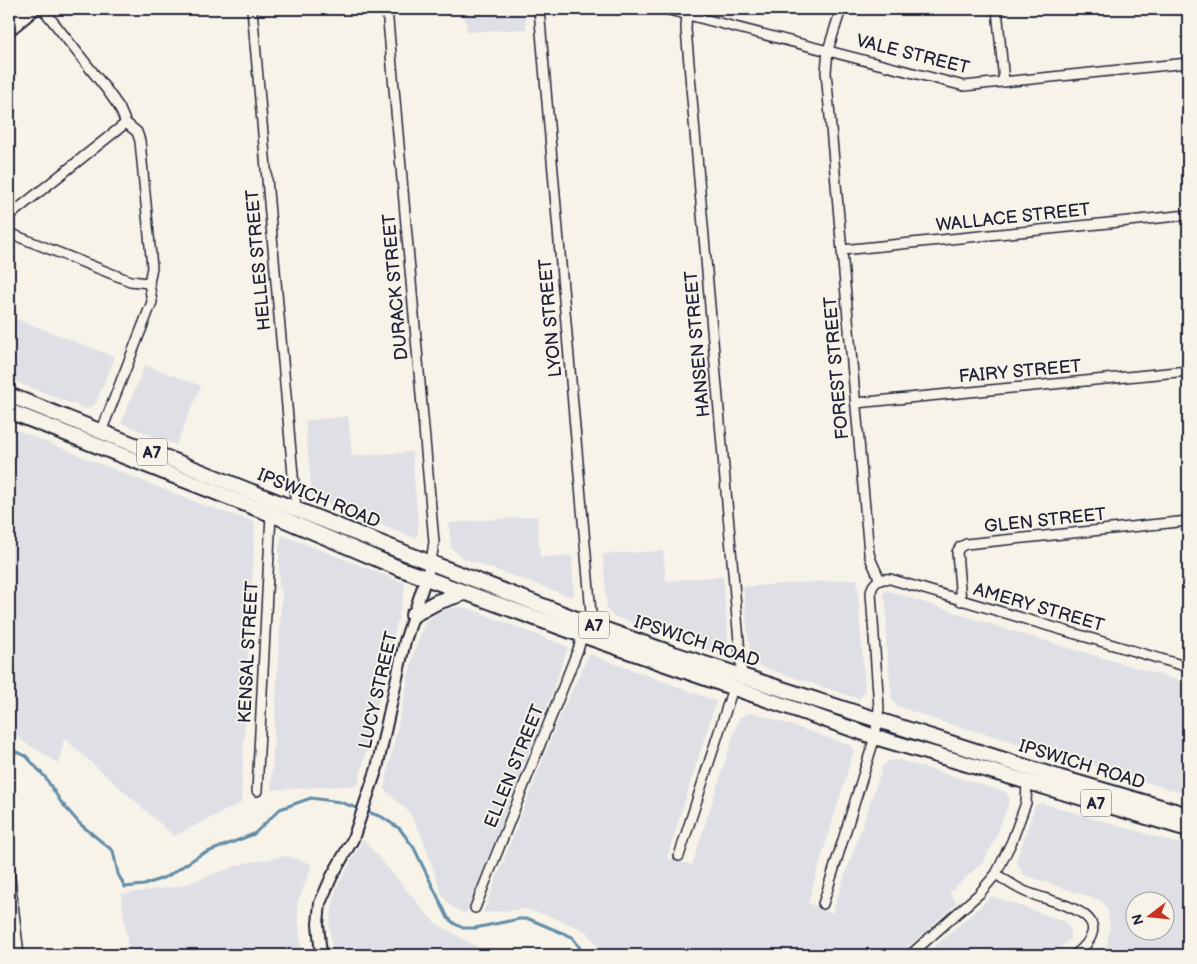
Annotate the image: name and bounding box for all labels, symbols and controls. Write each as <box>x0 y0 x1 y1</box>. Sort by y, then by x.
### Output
street label: VALE STREET <box>854 30 972 79</box>
street label: HELLES STREET <box>242 188 275 331</box>
street label: WALLACE STREET <box>935 199 1091 236</box>
street label: DURACK STREET <box>379 213 412 361</box>
street label: LYON STREET <box>535 258 566 378</box>
street label: HANSEN STREET <box>681 270 714 418</box>
street label: FOREST STREET <box>820 295 853 440</box>
street label: FAIRY STREET <box>958 356 1082 387</box>
road number: A7 <box>137 438 167 466</box>
street label: IPSWICH ROAD <box>254 464 383 533</box>
street label: GLEN STREET <box>983 504 1107 537</box>
street label: AMERY STREET <box>971 579 1107 636</box>
street label: KENSAL STREET <box>234 580 263 724</box>
street label: IPSWICH ROAD <box>631 611 762 672</box>
road number: A7 <box>579 612 609 638</box>
street label: LUCY STREET <box>355 629 402 751</box>
street label: ELLEN STREET <box>480 701 549 831</box>
street label: IPSWICH ROAD <box>1016 735 1147 794</box>
road number: A7 <box>1081 790 1111 816</box>
north arrow <box>1124 892 1174 942</box>
text: N <box>1128 912 1148 927</box>

